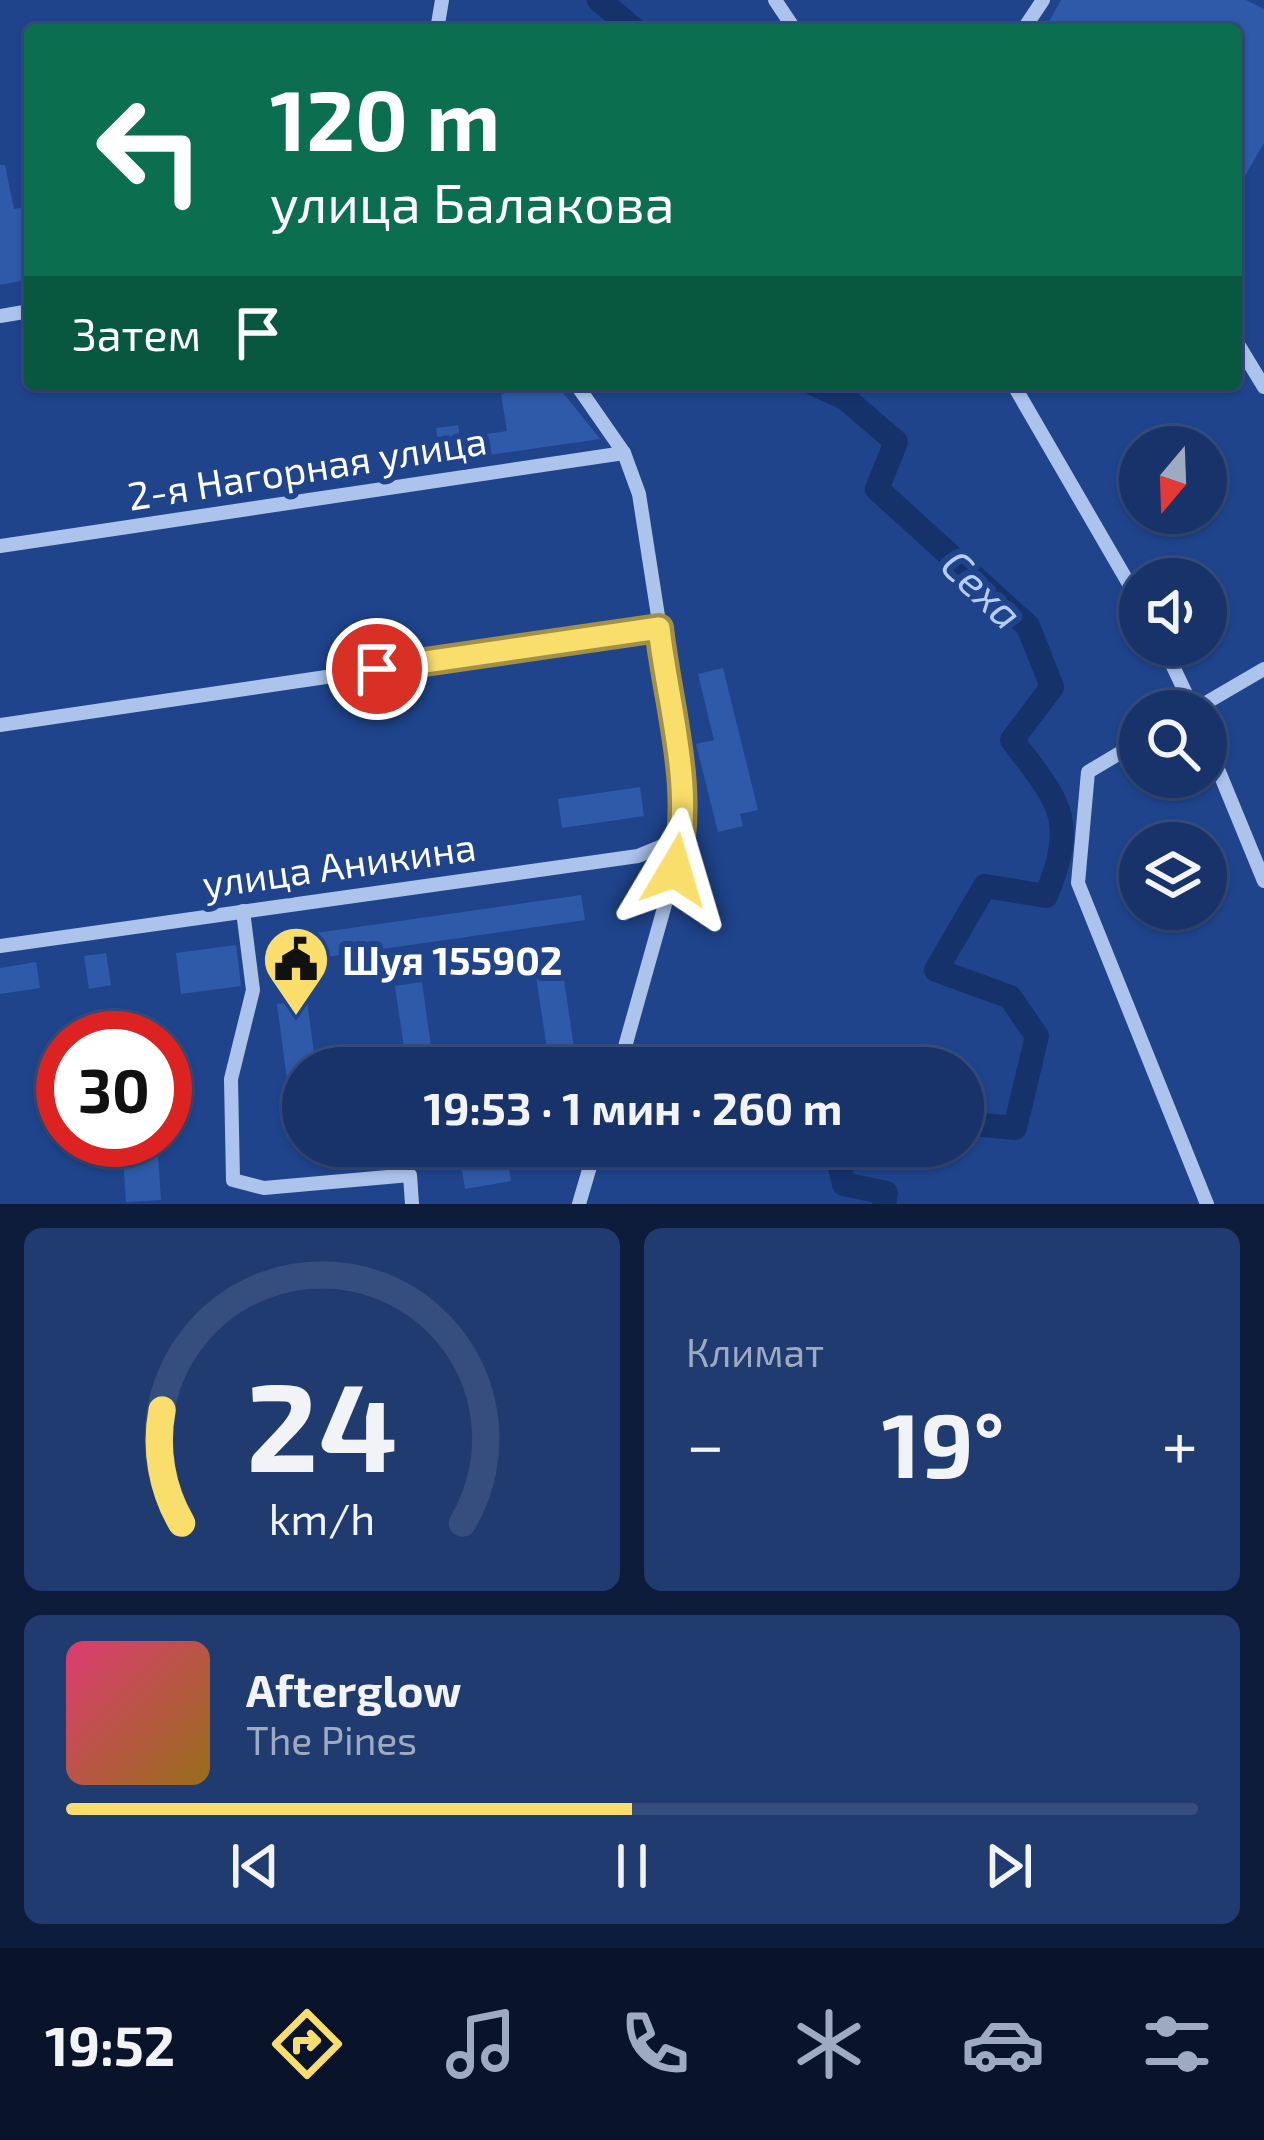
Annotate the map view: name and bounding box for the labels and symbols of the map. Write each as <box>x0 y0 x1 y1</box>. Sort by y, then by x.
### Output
street label: 2-я Нагорная улица <box>124 415 490 520</box>
north arrow <box>1119 426 1227 534</box>
water label: Сеха <box>932 538 1034 638</box>
pin <box>326 618 428 720</box>
position arrow <box>612 807 738 933</box>
street label: улица Аникина <box>199 822 479 907</box>
public building icon: Шуя 155902 <box>261 924 331 1018</box>
place label: Шуя 155902 <box>342 936 562 983</box>
speed limit sign: 30 <box>36 1011 192 1167</box>

